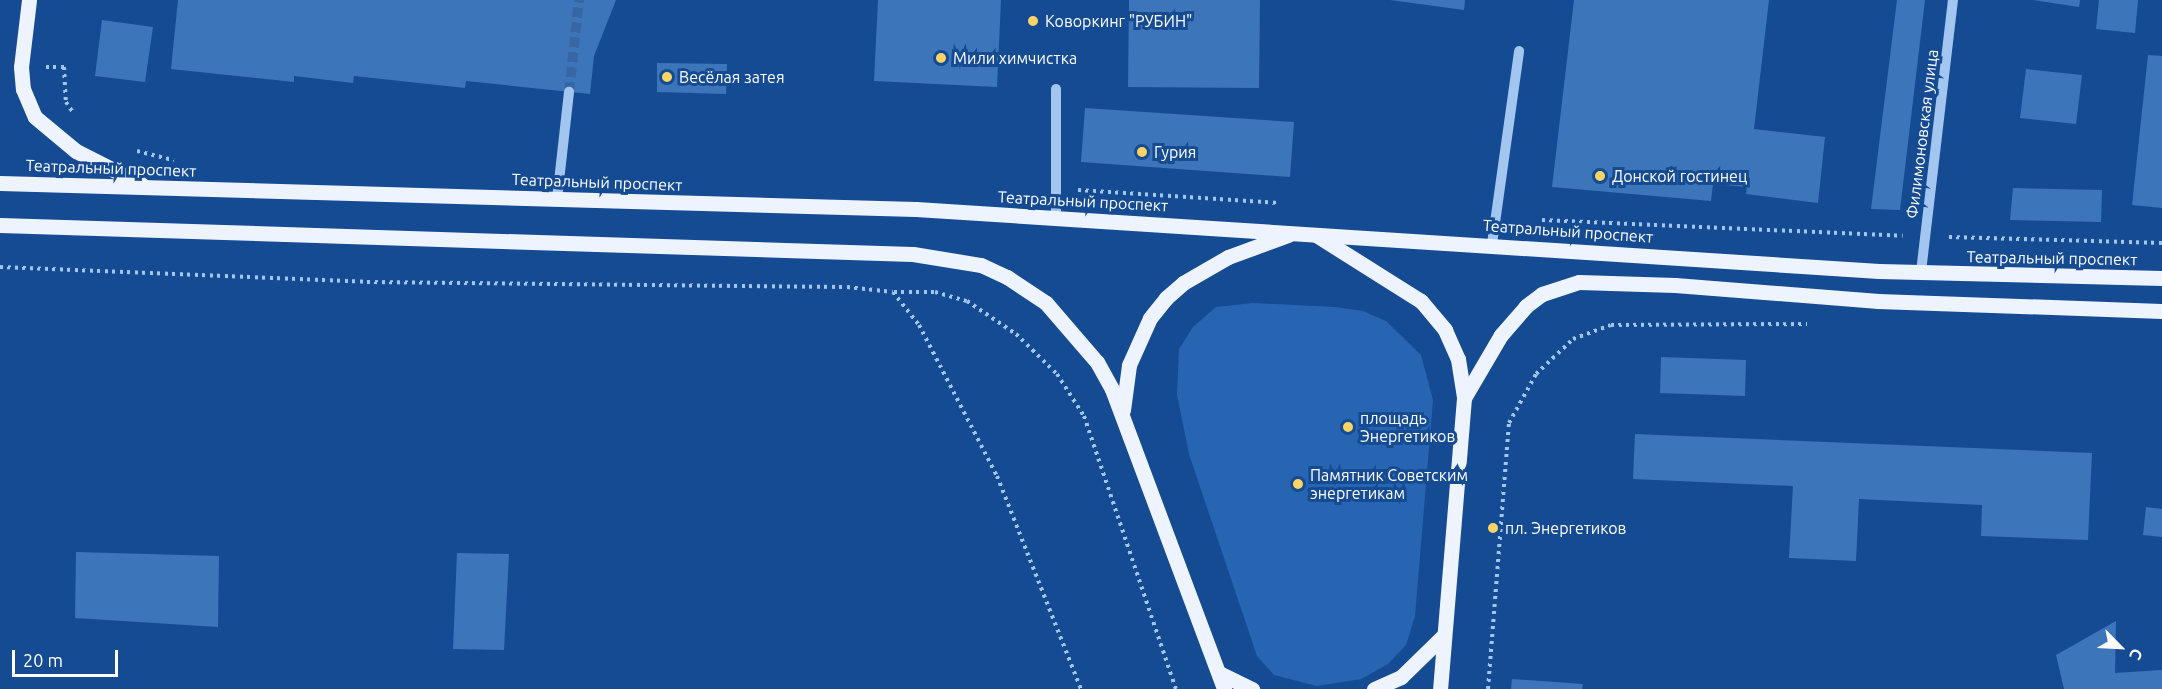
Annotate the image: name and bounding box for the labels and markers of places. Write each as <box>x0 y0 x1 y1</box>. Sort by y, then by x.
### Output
place label: Коворкинг "РУБИН" <box>1045 11 1192 31</box>
marker: Коворкинг "РУБИН" <box>1026 14 1040 28</box>
place label: Мили химчистка <box>953 48 1077 68</box>
marker: Мили химчистка <box>934 51 948 65</box>
place label: Весёлая затея <box>679 67 785 87</box>
marker: Весёлая затея <box>660 70 674 84</box>
place label: Гурия <box>1154 142 1196 162</box>
marker: Гурия <box>1135 145 1149 159</box>
place label: Донской гостинец <box>1612 166 1747 186</box>
marker: Донской гостинец <box>1593 169 1607 183</box>
place label: площадь Энергетиков <box>1360 408 1455 446</box>
marker: площадь Энергетиков <box>1341 420 1355 434</box>
place label: Памятник Советским энергетикам <box>1310 465 1468 503</box>
marker: Памятник Советским энергетикам <box>1291 477 1305 491</box>
place label: пл. Энергетиков <box>1505 518 1626 538</box>
marker: пл. Энергетиков <box>1486 521 1500 535</box>

